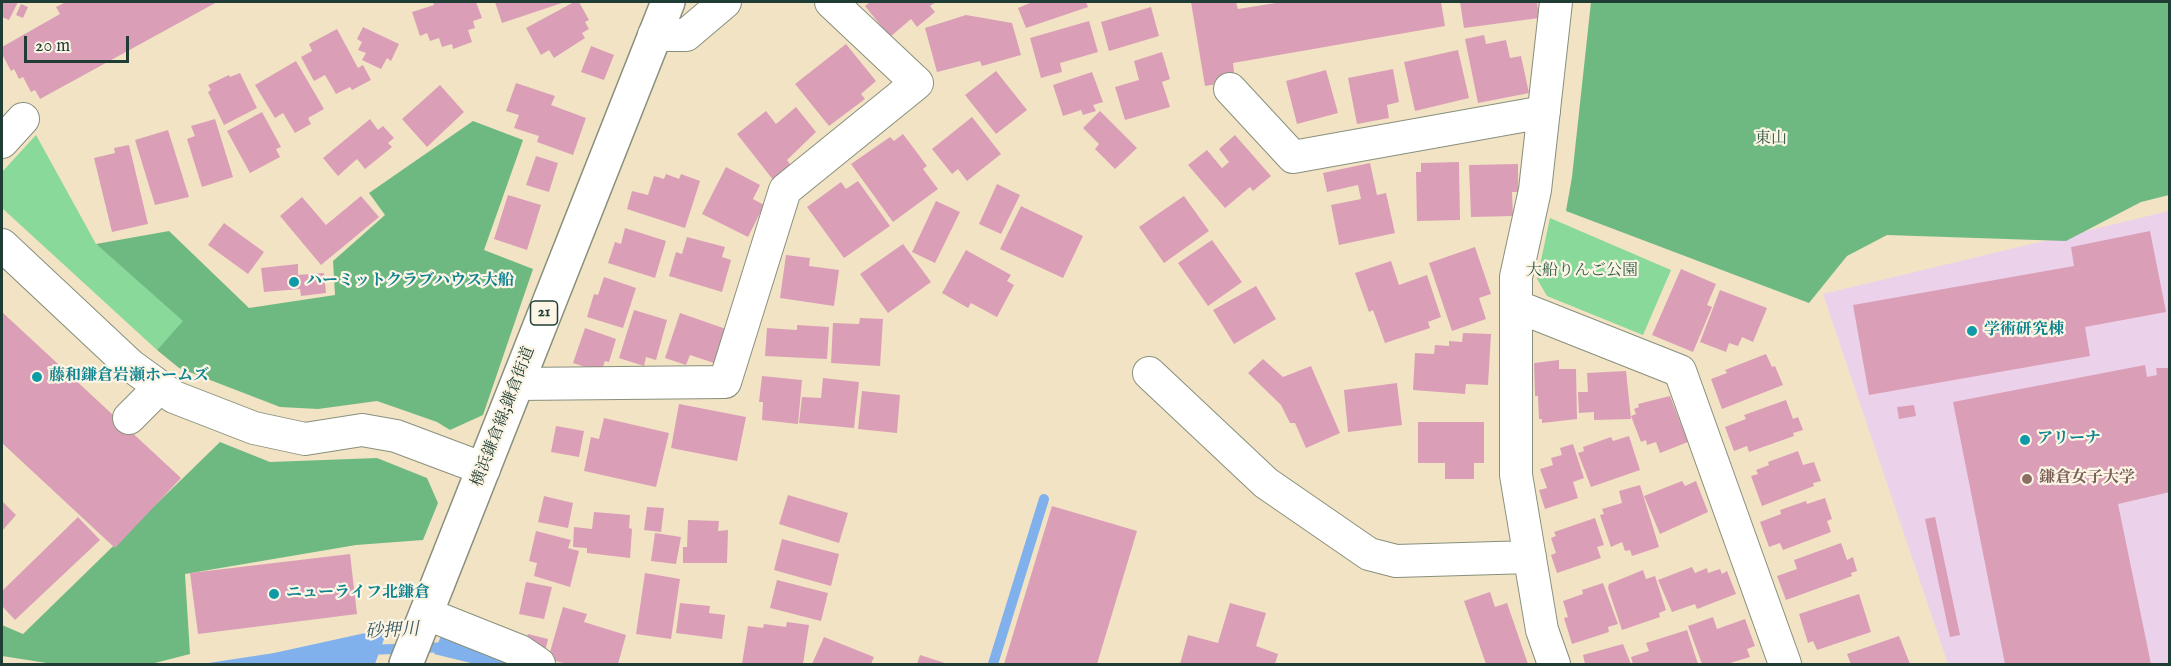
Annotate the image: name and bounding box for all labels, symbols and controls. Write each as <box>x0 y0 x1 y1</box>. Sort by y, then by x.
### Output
scale bar <box>27 24 132 62</box>
text: 20 m <box>35 35 70 58</box>
park label: 東山 <box>1755 130 1787 150</box>
park label: 大船りんご公園 <box>1526 262 1638 282</box>
place label: ハーミットクラブハウス大船 <box>306 272 514 292</box>
marker: ハーミットクラブハウス大船 <box>287 275 301 289</box>
road number: 21 <box>530 301 558 325</box>
place label: 学術研究棟 <box>1984 321 2064 341</box>
marker: 学術研究棟 <box>1965 324 1979 338</box>
street label: 横浜鎌倉線;鎌倉街道 <box>468 344 540 490</box>
place label: 藤和鎌倉岩瀬ホームズ <box>49 367 209 387</box>
marker: 藤和鎌倉岩瀬ホームズ <box>30 370 44 384</box>
place label: アリーナ <box>2037 430 2101 450</box>
marker: アリーナ <box>2018 433 2032 447</box>
place label: 鎌倉女子大学 <box>2039 469 2135 489</box>
marker: 鎌倉女子大学 <box>2020 472 2034 486</box>
place label: ニューライフ北鎌倉 <box>286 584 430 604</box>
marker: ニューライフ北鎌倉 <box>267 587 281 601</box>
water label: 砂押川 <box>364 620 420 644</box>

